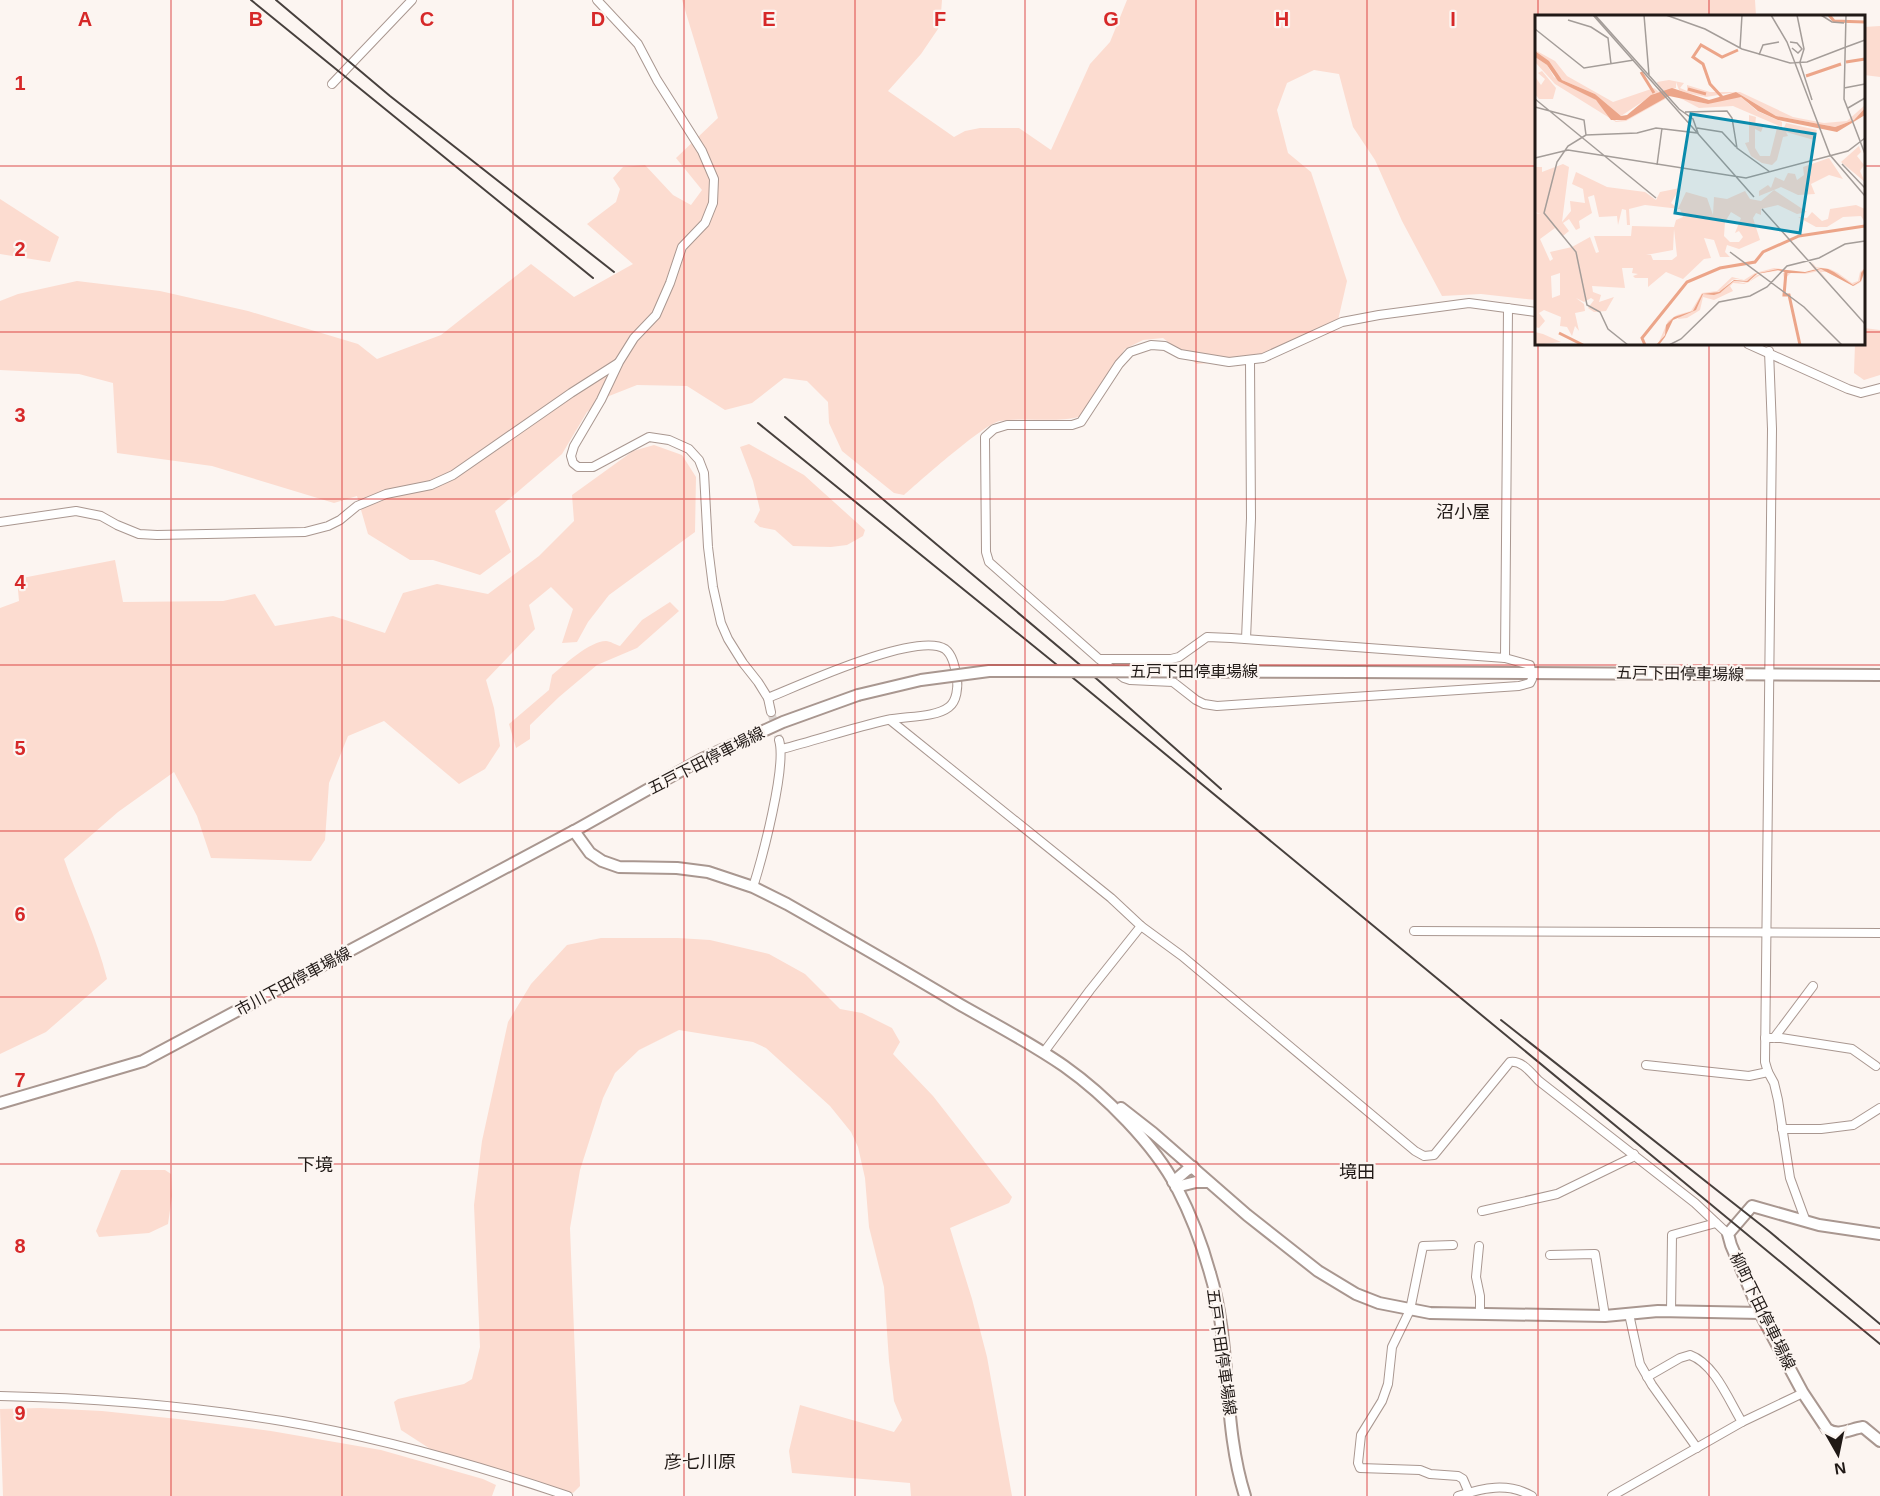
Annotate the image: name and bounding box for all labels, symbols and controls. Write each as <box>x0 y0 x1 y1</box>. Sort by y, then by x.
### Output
text: A <box>78 8 92 30</box>
text: B <box>249 8 263 30</box>
text: C <box>420 8 434 30</box>
text: D <box>591 8 605 30</box>
text: E <box>762 8 776 30</box>
text: F <box>934 8 946 30</box>
text: G <box>1103 8 1119 30</box>
text: H <box>1275 8 1289 30</box>
text: I <box>1450 8 1456 30</box>
inset map <box>1535 15 1865 345</box>
text: 1 <box>14 72 26 94</box>
text: 2 <box>14 238 26 260</box>
text: 3 <box>14 404 26 426</box>
district label: 沼小屋 <box>1436 502 1490 522</box>
text: 4 <box>14 571 26 593</box>
street label: 五戸下田停車場線 <box>1130 663 1258 680</box>
street label: 五戸下田停車場線 <box>1616 664 1744 683</box>
street label: 五戸下田停車場線 <box>645 724 767 797</box>
text: 5 <box>14 737 26 759</box>
text: 6 <box>14 903 26 925</box>
street label: 市川下田停車場線 <box>233 944 354 1019</box>
text: 7 <box>14 1069 26 1091</box>
district label: 下境 <box>297 1155 333 1175</box>
district label: 境田 <box>1339 1162 1375 1182</box>
text: 8 <box>14 1235 26 1257</box>
street label: 柳町下田停車場線 <box>1727 1250 1798 1372</box>
street label: 五戸下田停車場線 <box>1204 1288 1239 1417</box>
text: 9 <box>14 1402 26 1424</box>
north arrow <box>1808 1424 1868 1484</box>
district label: 彦七川原 <box>664 1452 736 1472</box>
text: N <box>1833 1459 1847 1478</box>

